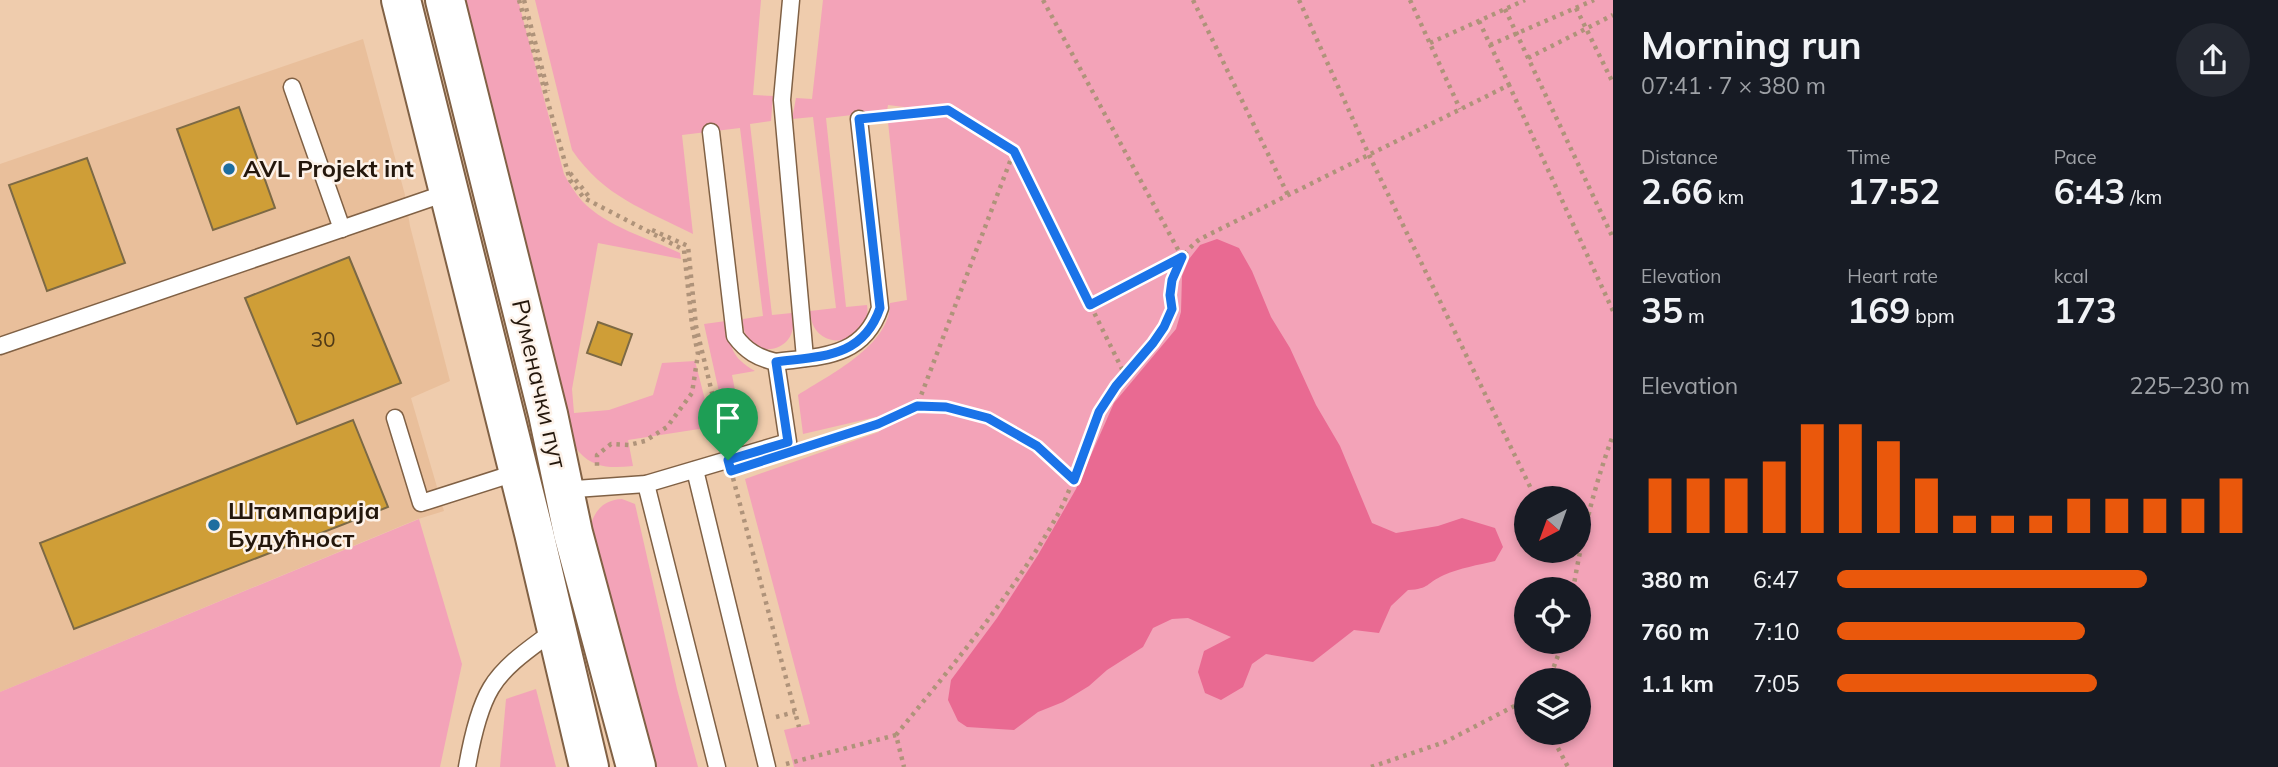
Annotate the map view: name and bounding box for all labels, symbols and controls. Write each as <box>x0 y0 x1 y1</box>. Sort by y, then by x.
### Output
text: Morning run <box>1641 21 1862 69</box>
button: share <box>2176 23 2250 97</box>
text: 07:41 · 7 × 380 m <box>1641 71 1826 100</box>
text: Distance <box>1641 145 1718 169</box>
text: Time <box>1847 145 1890 169</box>
text: Pace <box>2054 145 2097 169</box>
place label: AVL Projekt int <box>243 153 414 183</box>
marker: AVL Projekt int <box>221 161 237 177</box>
text: 2.66 <box>1641 169 1713 213</box>
text: 17:52 <box>1847 169 1940 213</box>
text: 6:43 <box>2054 169 2125 213</box>
text: km <box>1713 185 1744 209</box>
text: /km <box>2125 185 2162 209</box>
text: Elevation <box>1641 264 1721 288</box>
text: Heart rate <box>1847 264 1938 288</box>
text: kcal <box>2054 264 2088 288</box>
text: 35 <box>1641 288 1683 332</box>
text: 169 <box>1847 288 1910 332</box>
text: 173 <box>2054 288 2117 332</box>
street label: Руменачки пут <box>506 296 574 471</box>
text: m <box>1683 304 1705 328</box>
text: bpm <box>1910 304 1955 328</box>
house number: 30 <box>310 326 336 352</box>
text: Elevation <box>1641 371 1738 400</box>
text: 225–230 m <box>2129 371 2250 400</box>
pin <box>698 388 758 460</box>
icon: arrive <box>709 399 747 437</box>
north arrow <box>1514 486 1591 564</box>
map controls <box>1514 486 1591 745</box>
place label: Штампарија Будућност <box>228 495 380 553</box>
marker: Штампарија Будућност <box>206 517 222 533</box>
text: 380 m <box>1641 565 1709 594</box>
text: 6:47 <box>1753 565 1800 594</box>
button: locate <box>1514 577 1591 654</box>
text: 760 m <box>1641 617 1709 646</box>
text: 7:10 <box>1753 617 1800 646</box>
button: layers <box>1514 668 1591 745</box>
text: 1.1 km <box>1641 669 1714 698</box>
text: 7:05 <box>1753 669 1800 698</box>

